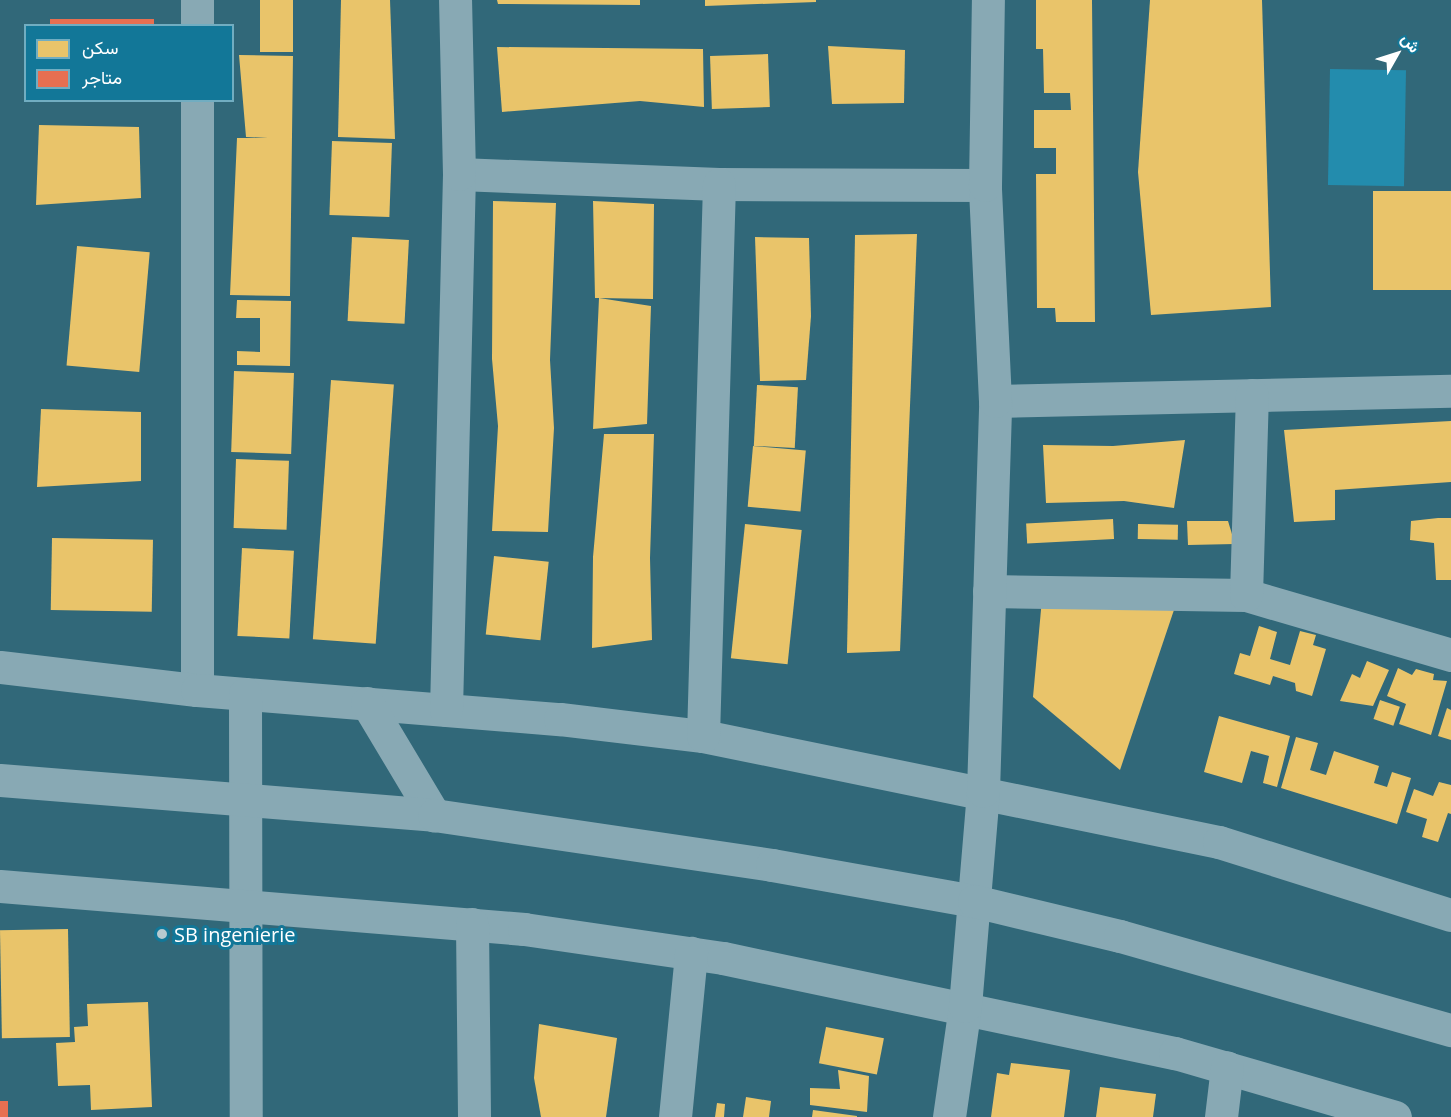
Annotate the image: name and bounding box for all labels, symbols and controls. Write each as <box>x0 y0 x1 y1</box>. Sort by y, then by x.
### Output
legend <box>24 24 234 102</box>
north arrow <box>1367 24 1427 84</box>
text: ش <box>1396 28 1426 57</box>
text: سكن <box>82 35 118 59</box>
text: متاجر <box>82 65 122 89</box>
place label: SB ingenierie <box>174 922 295 946</box>
marker: SB ingenierie <box>155 927 169 941</box>

